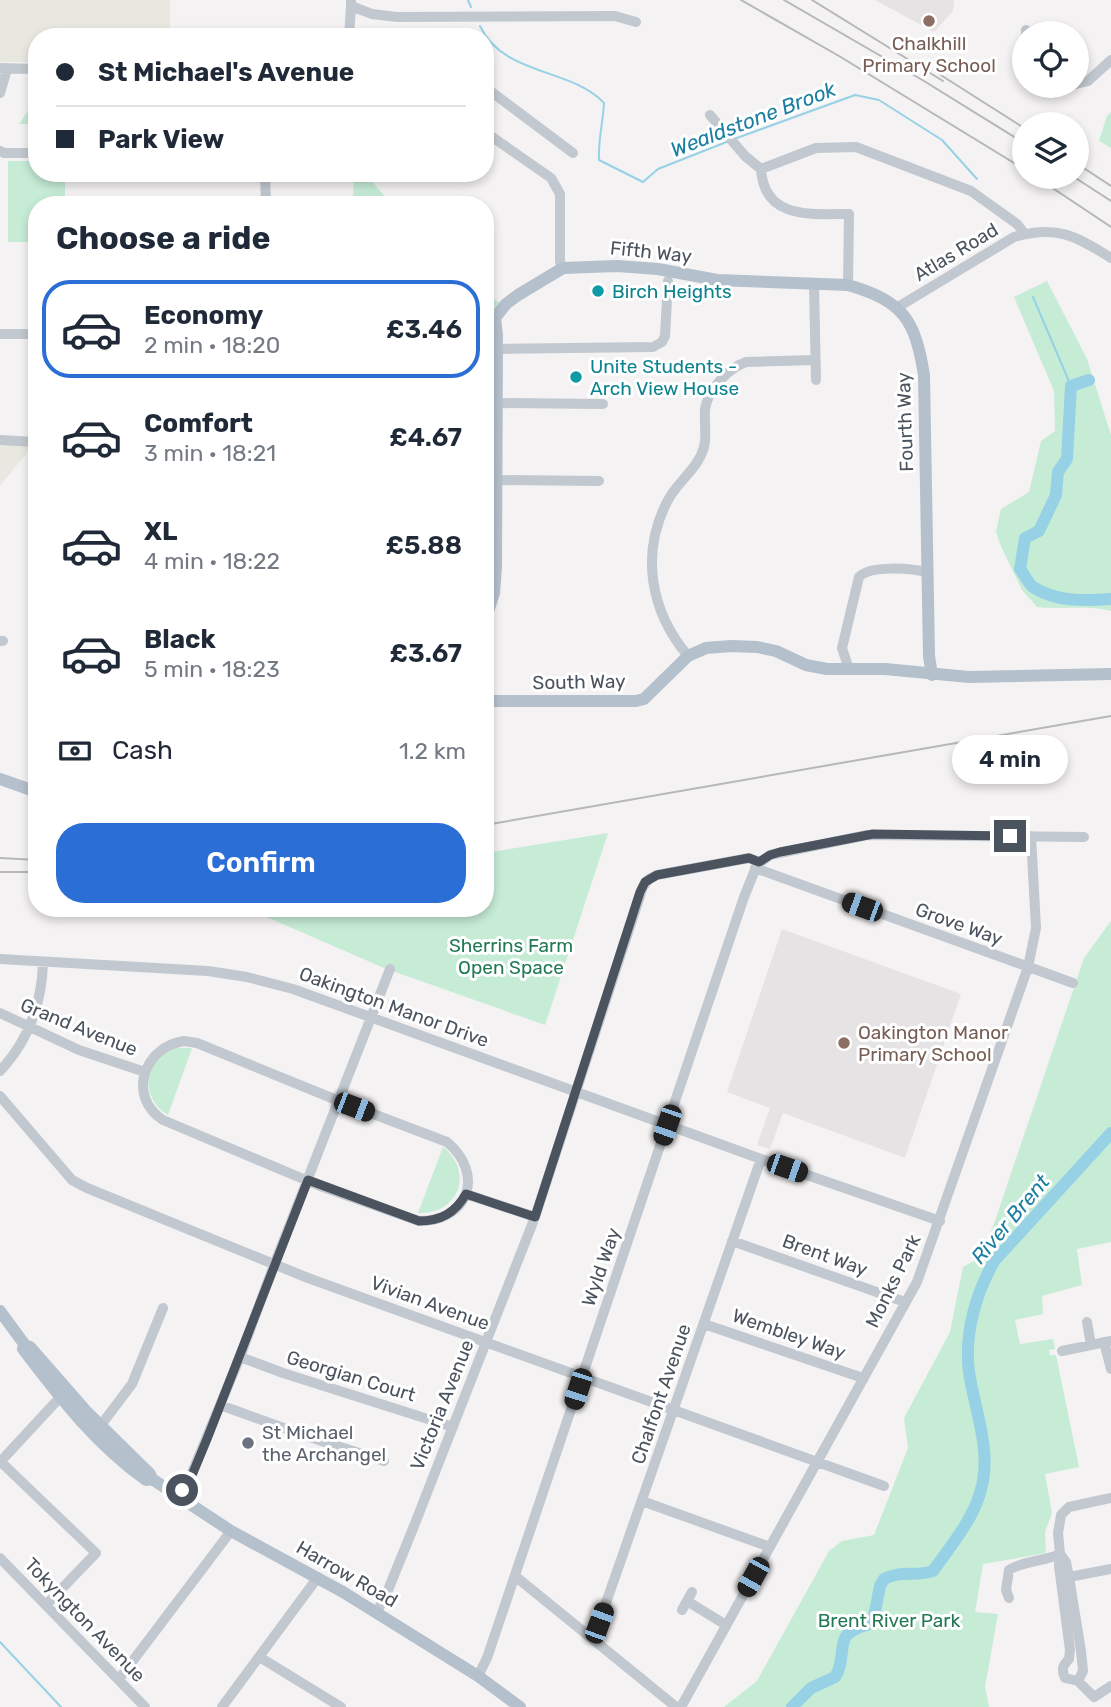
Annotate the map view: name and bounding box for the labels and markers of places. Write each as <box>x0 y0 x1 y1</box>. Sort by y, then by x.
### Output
marker: Chalkhill Primary School <box>921 13 937 29</box>
place label: Chalkhill Primary School <box>862 32 996 77</box>
place label: Birch Heights <box>612 280 732 303</box>
marker: Birch Heights <box>590 283 606 299</box>
place label: Unite Students - Arch View House <box>590 355 739 400</box>
marker: Unite Students - Arch View House <box>568 369 584 385</box>
place label: Oakington Manor Primary School <box>858 1021 1009 1066</box>
marker: Oakington Manor Primary School <box>836 1035 852 1051</box>
place label: St Michael the Archangel <box>262 1421 386 1466</box>
marker: St Michael the Archangel <box>240 1435 256 1451</box>

